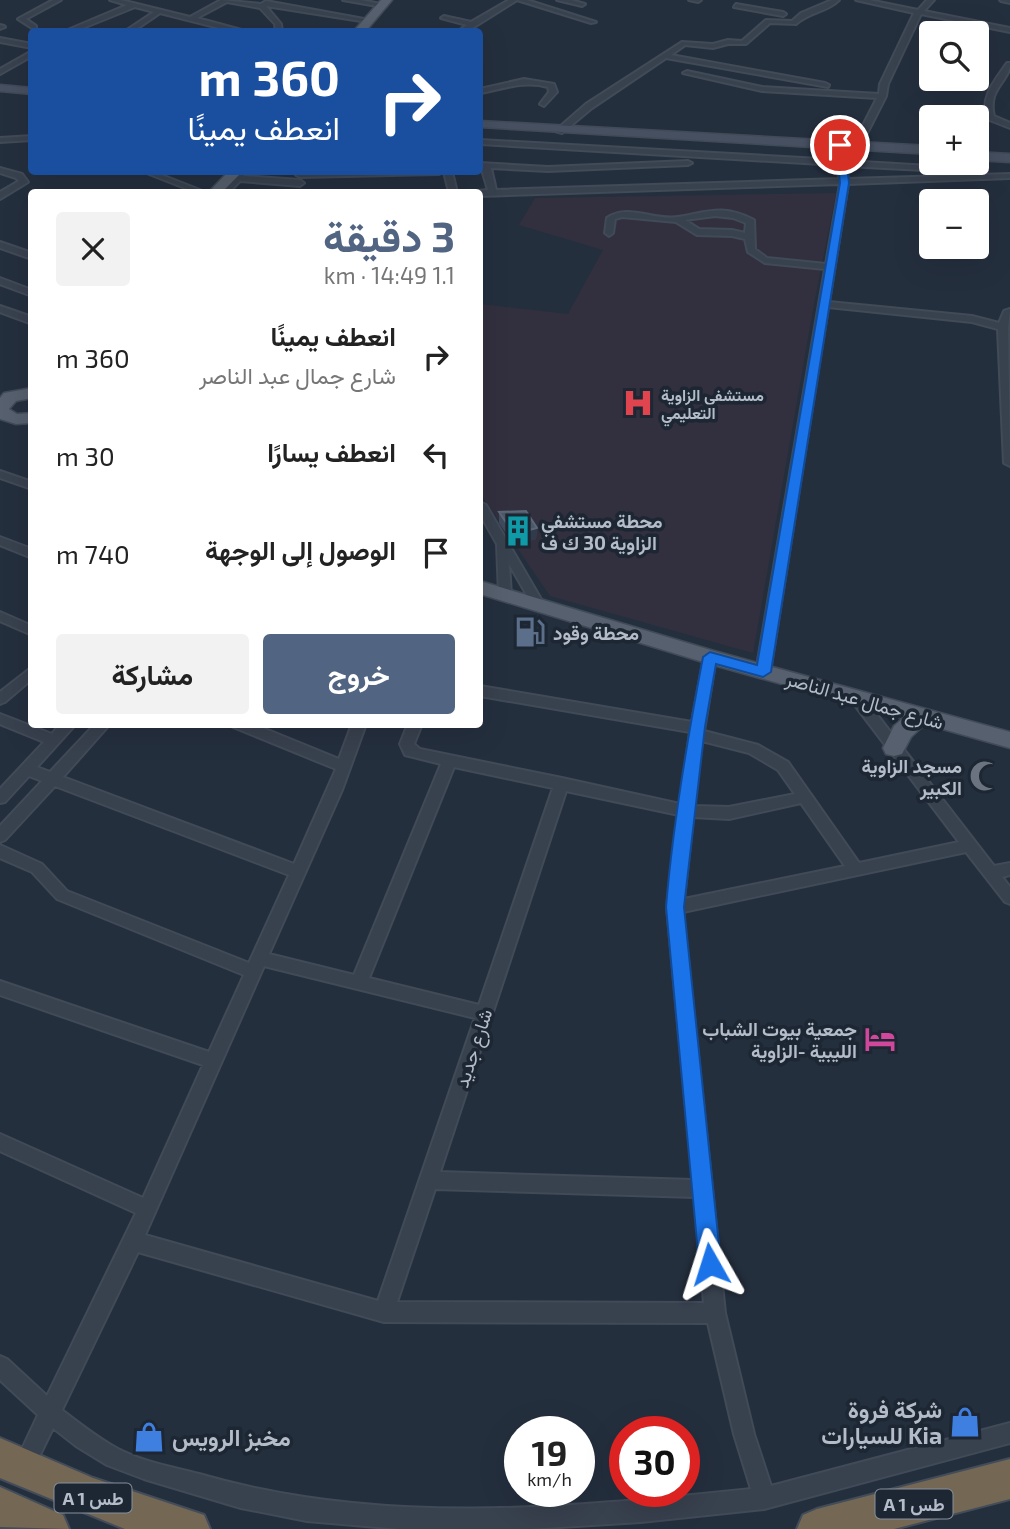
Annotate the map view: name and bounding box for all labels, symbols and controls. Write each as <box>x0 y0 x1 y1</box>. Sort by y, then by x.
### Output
map controls <box>919 21 989 259</box>
button: search <box>919 21 989 91</box>
text: 360 m <box>199 47 340 106</box>
icon: right <box>364 56 455 147</box>
button: + <box>919 105 989 175</box>
text: انعطف يمينًا <box>188 108 340 146</box>
pin <box>810 115 870 175</box>
icon: arrive <box>821 126 859 164</box>
button: − <box>919 189 989 259</box>
text: 3 دقيقة <box>323 210 455 260</box>
button: close <box>56 212 130 286</box>
text: 1.1 km · 14:49 <box>324 261 455 289</box>
text: انعطف يمينًا <box>271 320 396 351</box>
icon: right <box>417 338 455 376</box>
text: 360 m <box>56 342 130 373</box>
text: شارع جمال عبد الناصر <box>199 361 396 389</box>
place label: مستشفى الزاوية التعليمي <box>661 385 764 427</box>
hospital icon: مستشفى الزاوية التعليمي <box>621 386 655 420</box>
text: انعطف يسارًا <box>267 436 396 467</box>
icon: left <box>417 436 455 474</box>
text: 30 m <box>56 440 115 471</box>
place label: محطة مستشفي الزاوية 30 ك ف <box>541 509 662 556</box>
building icon: محطة مستشفي الزاوية 30 ك ف <box>501 514 535 548</box>
text: الوصول إلى الوجهة <box>205 534 396 565</box>
icon: arrive <box>417 534 455 572</box>
text: 740 m <box>56 538 130 569</box>
fuel station icon: محطة وقود <box>513 615 547 649</box>
place label: محطة وقود <box>553 621 639 646</box>
button: مشاركة <box>56 634 249 714</box>
button: خروج <box>263 634 455 714</box>
street label: شارع جمال عبد الناصر <box>782 666 946 735</box>
place label: مسجد الزاوية الكبير <box>861 754 962 801</box>
mosque icon: مسجد الزاوية الكبير <box>968 759 1002 793</box>
street label: شارع جديد <box>449 1006 498 1091</box>
place label: جمعية بيوت الشباب الليبية -الزاوية <box>702 1017 857 1064</box>
hotel icon: جمعية بيوت الشباب الليبية -الزاوية <box>863 1022 897 1056</box>
position arrow <box>673 1227 747 1301</box>
place label: شركة فروة للسيارات Kia <box>821 1395 942 1451</box>
shop icon: شركة فروة للسيارات Kia <box>948 1405 982 1439</box>
speed limit sign: 30 <box>609 1416 700 1507</box>
shop icon: مخبز الرويس <box>132 1420 166 1454</box>
place label: مخبز الرويس <box>172 1423 291 1453</box>
text: 19 <box>532 1431 567 1473</box>
text: km/h <box>527 1468 572 1490</box>
road number: A 1 طس <box>55 1484 132 1512</box>
road number: A 1 طس <box>876 1490 953 1518</box>

